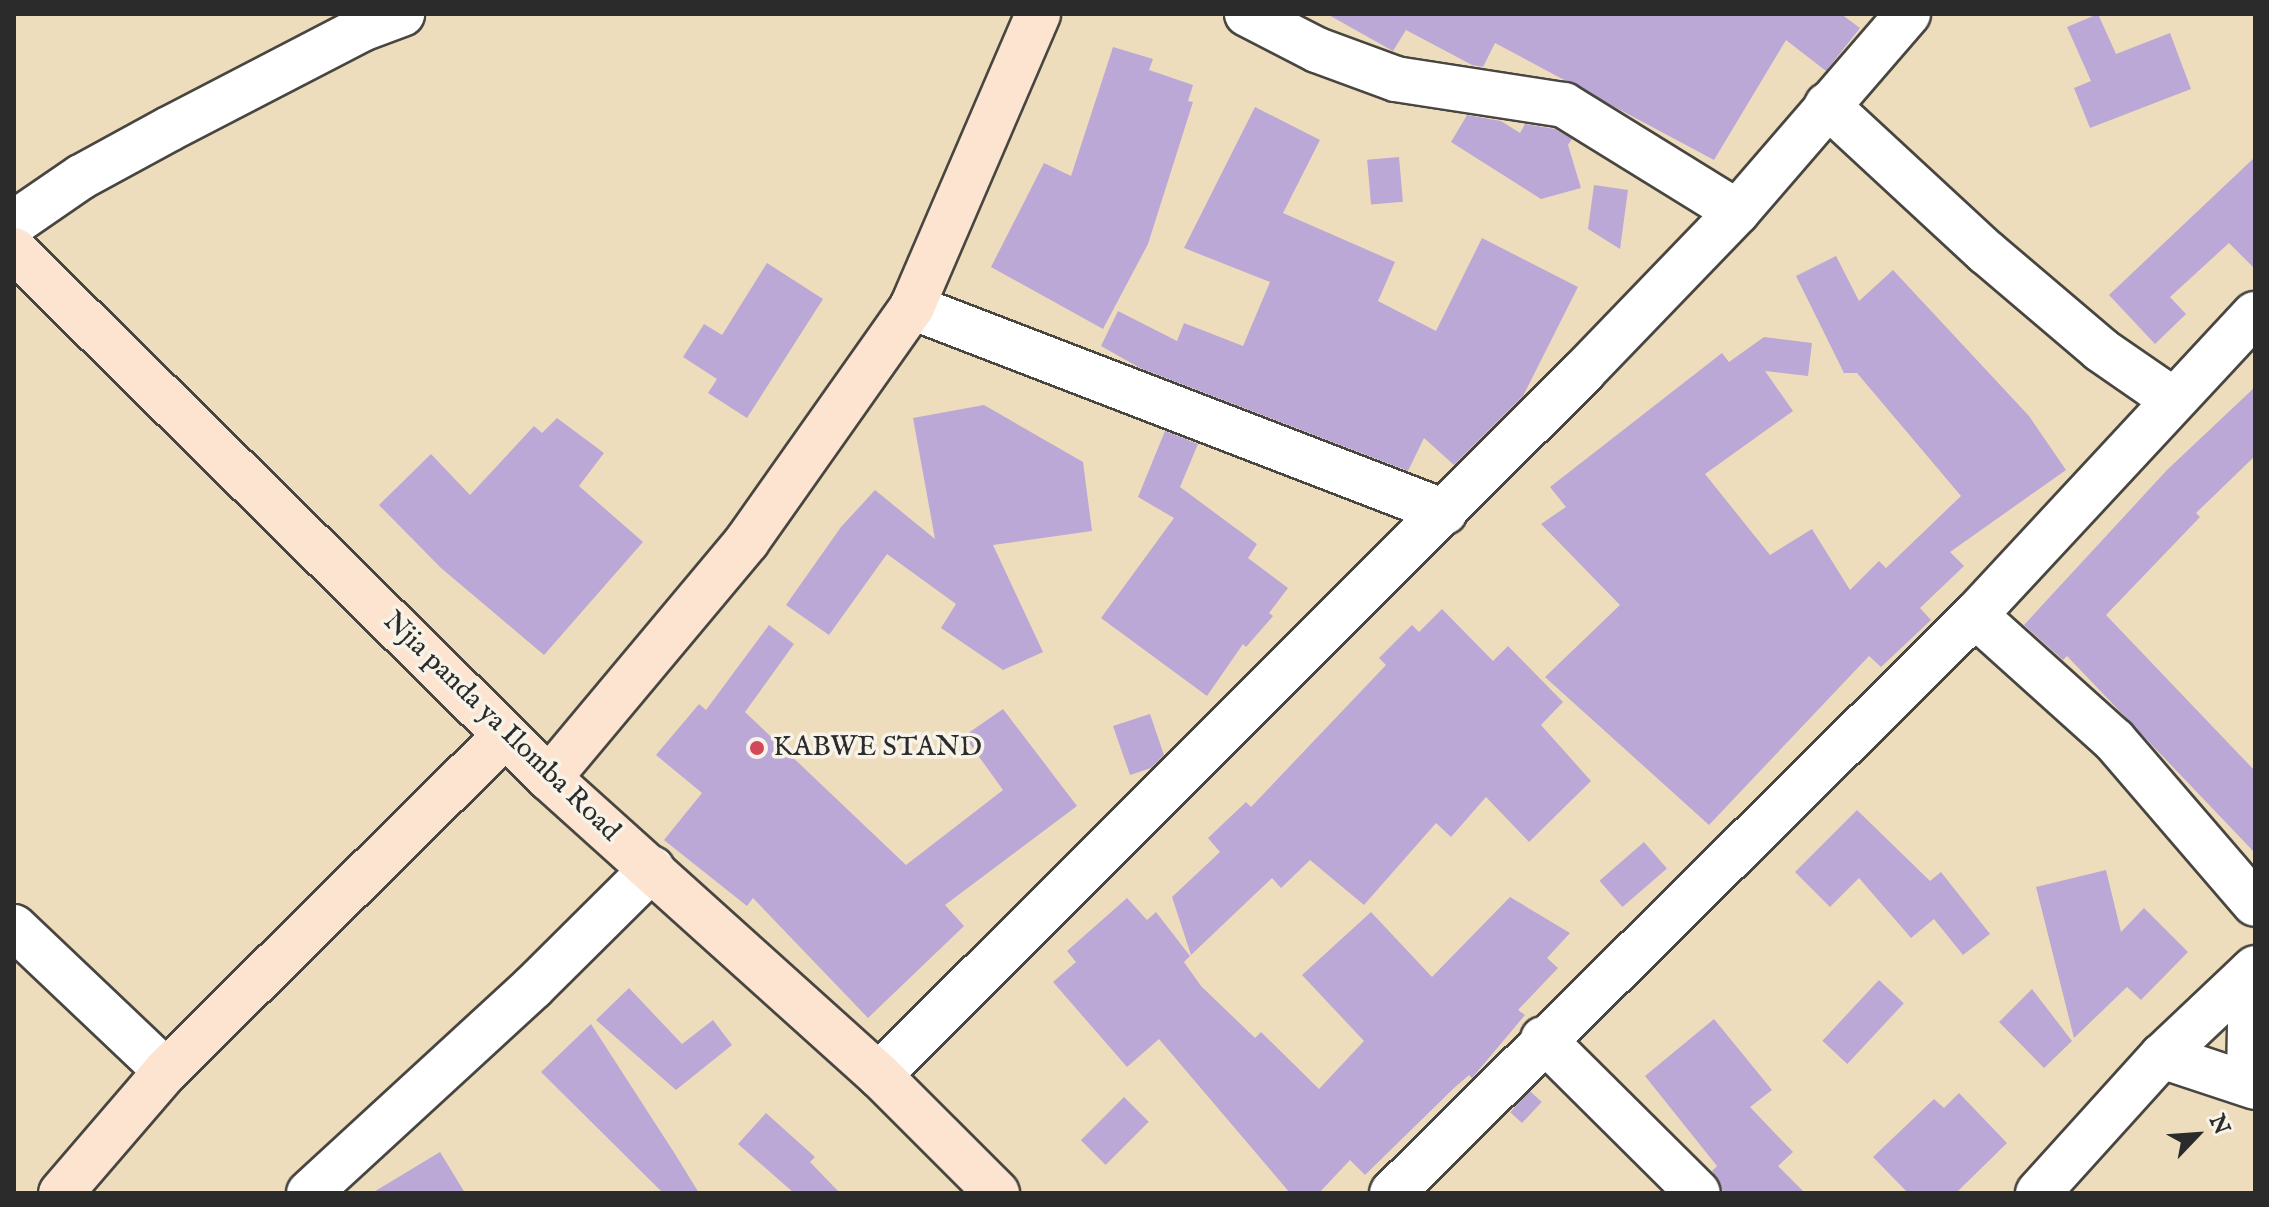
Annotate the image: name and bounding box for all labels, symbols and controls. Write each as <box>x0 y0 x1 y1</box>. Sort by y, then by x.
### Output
street label: Njia panda ya Ilomba Road <box>376 605 626 849</box>
place label: KABWE STAND <box>773 731 982 765</box>
marker: KABWE STAND <box>748 739 766 757</box>
north arrow <box>2157 1095 2237 1175</box>
text: N <box>2202 1110 2235 1139</box>

